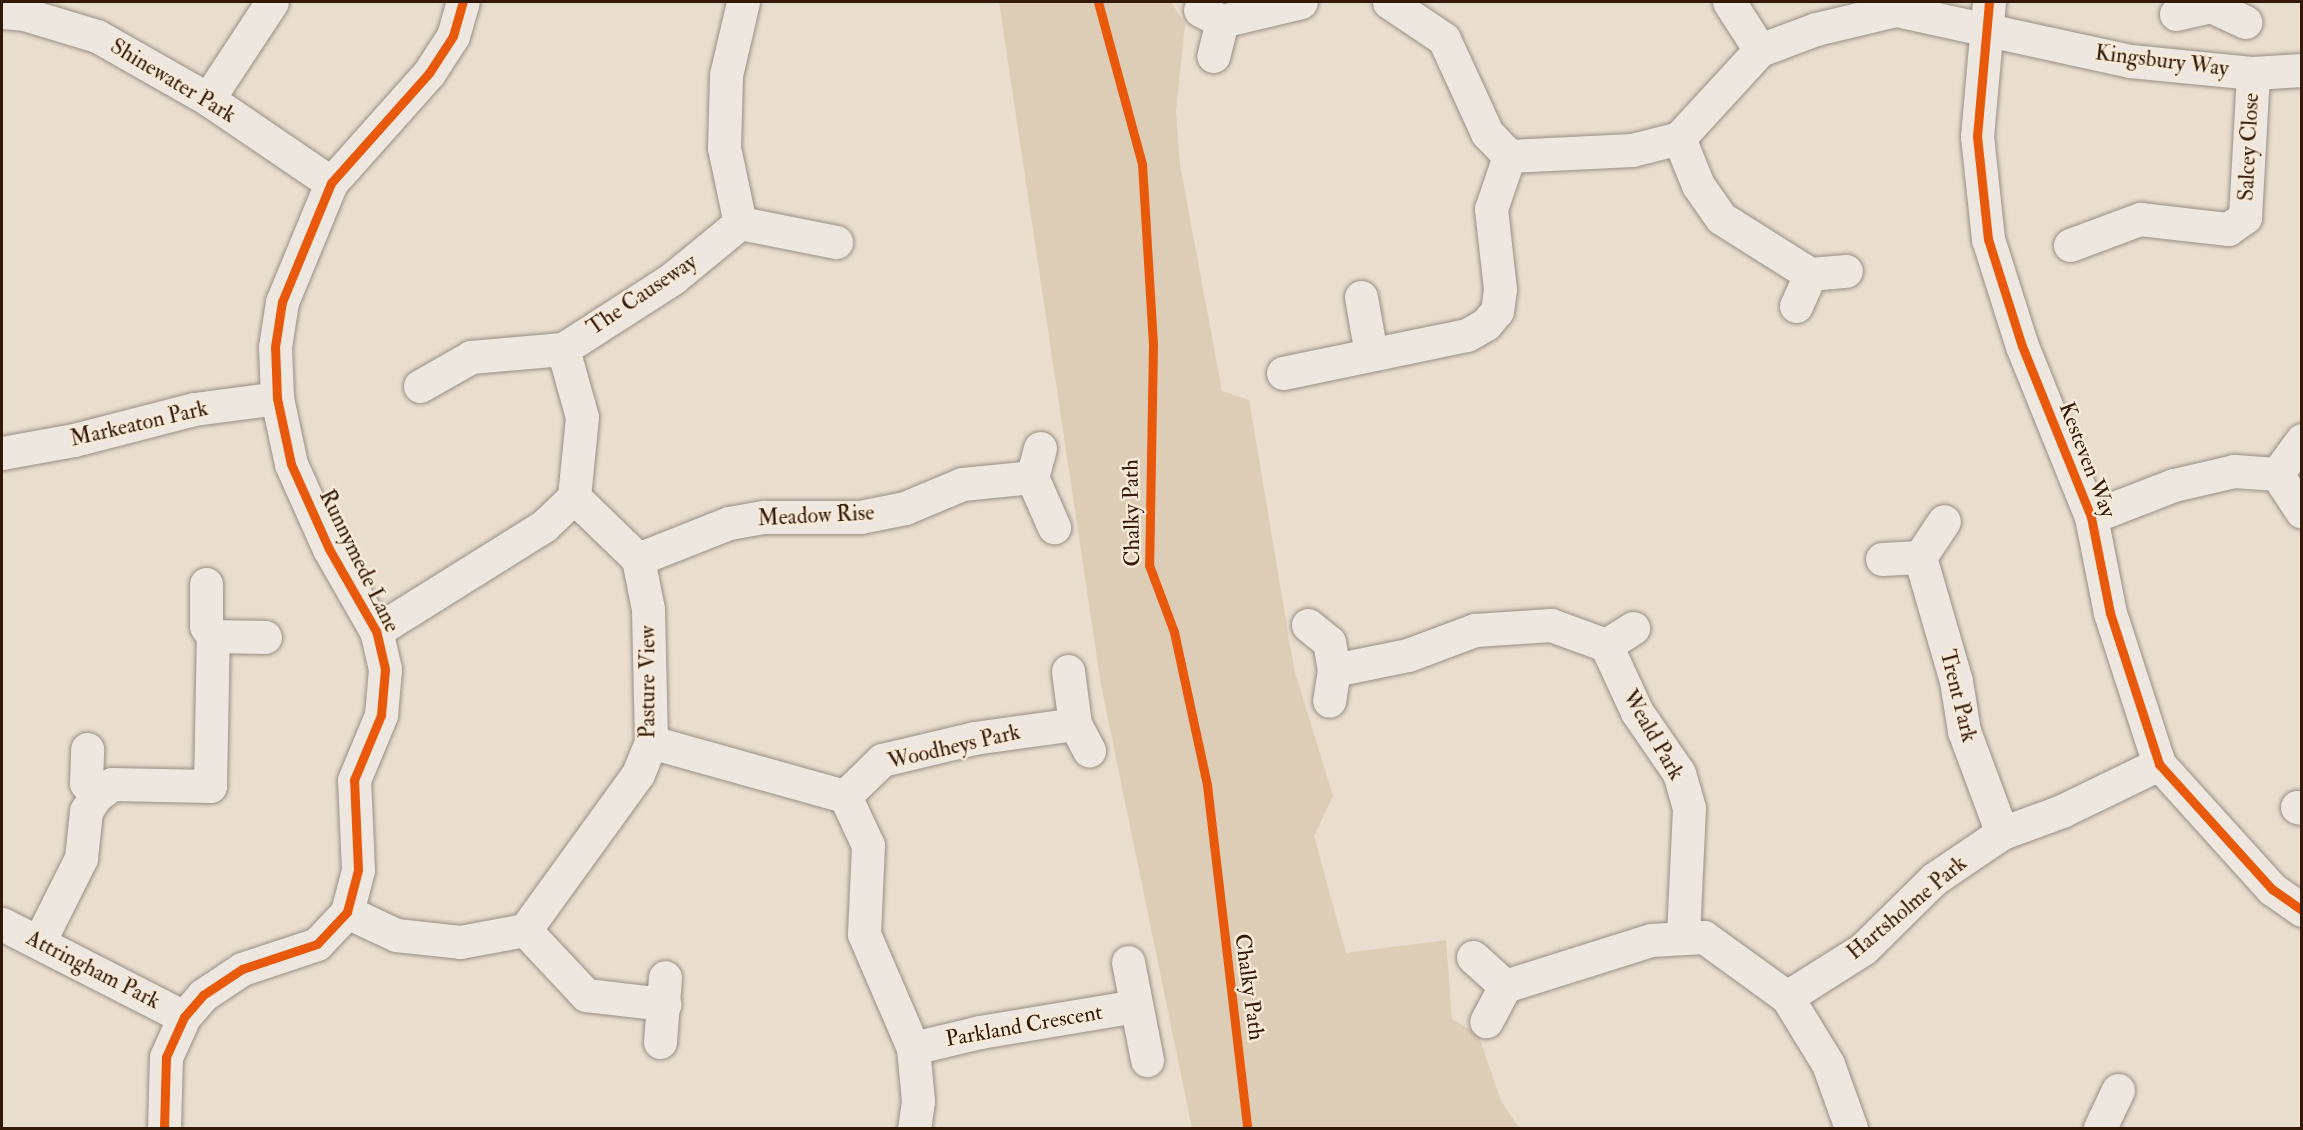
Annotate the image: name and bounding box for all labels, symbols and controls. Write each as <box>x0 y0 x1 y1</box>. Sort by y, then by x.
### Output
street label: Shinewater Park <box>105 33 241 129</box>
street label: Kingsbury Way <box>2094 40 2230 82</box>
street label: Salcey Close <box>2233 92 2265 202</box>
street label: The Causeway <box>582 249 702 341</box>
street label: Markeaton Park <box>68 395 210 453</box>
street label: Kesteven Way <box>2053 399 2121 521</box>
street label: Chalky Path <box>1118 459 1146 567</box>
street label: Runnymede Lane <box>313 485 405 637</box>
street label: Meadow Rise <box>757 500 875 532</box>
street label: Pasture View <box>635 625 661 739</box>
street label: Trent Park <box>1934 647 1982 745</box>
street label: Weald Park <box>1617 685 1689 785</box>
street label: Woodheys Park <box>885 719 1023 775</box>
street label: Hartsholme Park <box>1842 850 1972 966</box>
street label: Attringham Park <box>22 925 164 1015</box>
street label: Chalky Path <box>1228 932 1270 1042</box>
street label: Parkland Crescent <box>944 999 1104 1053</box>

